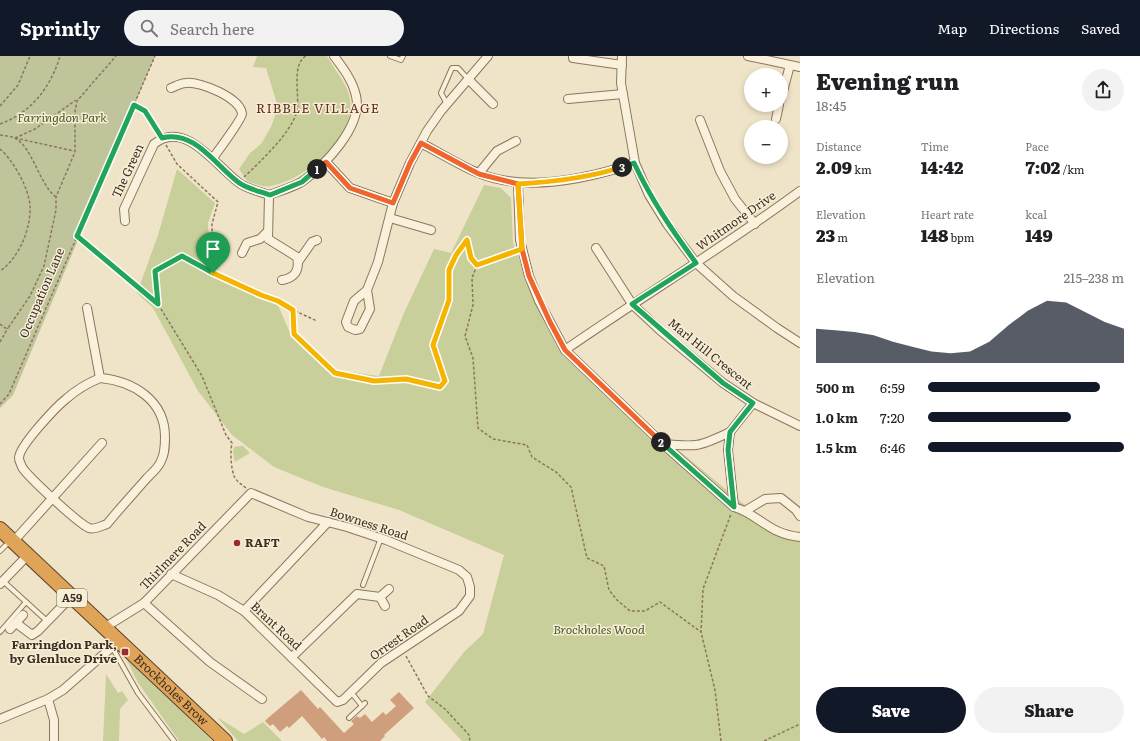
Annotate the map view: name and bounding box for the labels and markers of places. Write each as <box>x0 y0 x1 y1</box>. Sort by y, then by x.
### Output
pin: 3 <box>612 157 632 177</box>
pin: 1 <box>307 159 327 179</box>
pin <box>196 232 230 273</box>
pin: 2 <box>651 432 671 452</box>
place label: RAFT <box>245 533 280 551</box>
marker: RAFT <box>232 538 242 548</box>
place label: Farringdon Park, by Glenluce Drive <box>9 635 117 667</box>
marker: Farringdon Park, by Glenluce Drive <box>120 647 130 657</box>

